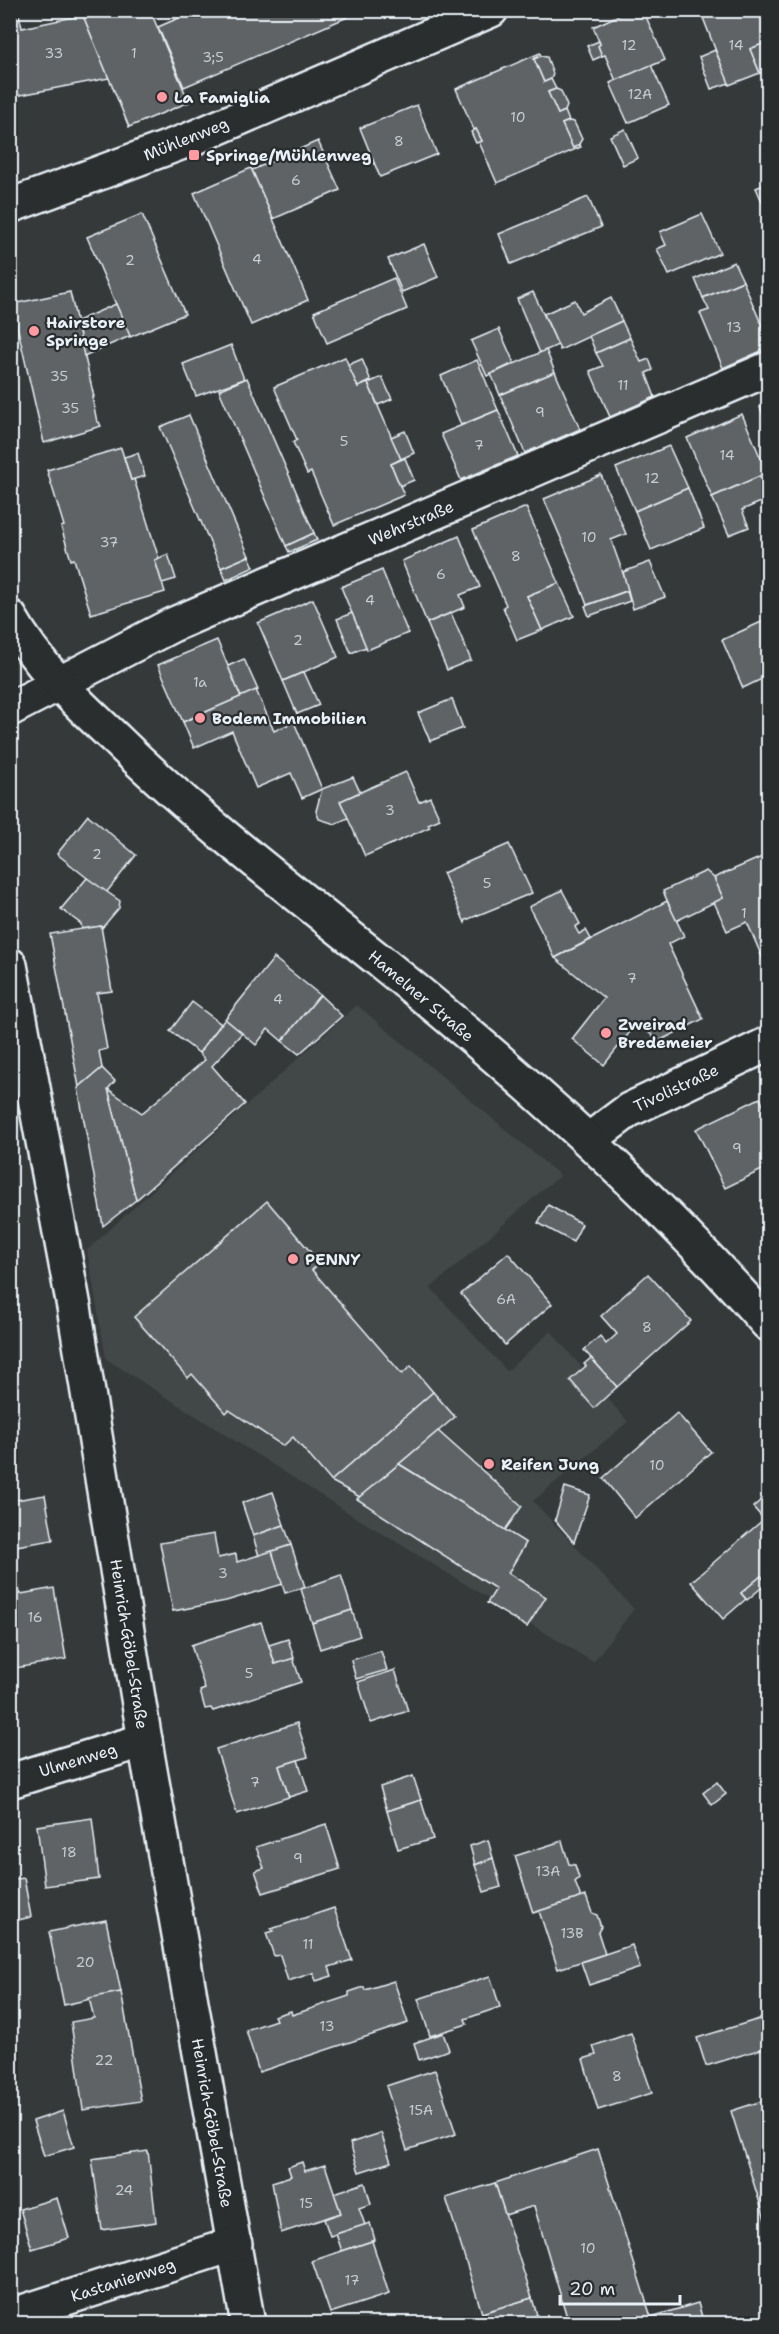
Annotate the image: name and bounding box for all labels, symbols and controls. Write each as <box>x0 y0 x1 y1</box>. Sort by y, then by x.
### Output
house number: 12 <box>622 36 636 54</box>
house number: 14 <box>728 36 744 54</box>
house number: 33 <box>45 44 63 62</box>
house number: 1 <box>131 44 137 62</box>
house number: 3;5 <box>202 48 224 66</box>
house number: 12A <box>628 85 652 103</box>
place label: La Famiglia <box>174 87 270 108</box>
marker: La Famiglia <box>155 90 169 104</box>
house number: 10 <box>510 108 526 126</box>
street label: Mühlenweg <box>140 112 232 166</box>
house number: 8 <box>394 132 404 150</box>
place label: Springe/Mühlenweg <box>206 145 371 166</box>
marker: Springe/Mühlenweg <box>187 148 201 162</box>
house number: 6 <box>291 171 301 189</box>
house number: 4 <box>252 250 262 268</box>
house number: 2 <box>125 251 135 269</box>
place label: Hairstore Springe <box>46 312 126 351</box>
house number: 13 <box>727 318 741 336</box>
marker: Hairstore Springe <box>27 324 41 338</box>
house number: 35 <box>50 367 68 385</box>
house number: 11 <box>617 376 629 394</box>
house number: 35 <box>61 399 79 417</box>
house number: 9 <box>535 403 545 421</box>
house number: 5 <box>340 432 348 450</box>
house number: 7 <box>474 436 484 454</box>
house number: 14 <box>719 446 735 464</box>
house number: 12 <box>645 469 659 487</box>
street label: Wehrstraße <box>365 496 457 550</box>
house number: 10 <box>581 528 597 546</box>
house number: 37 <box>100 533 118 551</box>
house number: 8 <box>511 547 521 565</box>
house number: 6 <box>436 565 446 583</box>
house number: 4 <box>365 591 375 609</box>
house number: 2 <box>293 631 303 649</box>
house number: 1a <box>193 673 207 691</box>
place label: Bodem Immobilien <box>212 708 367 729</box>
marker: Bodem Immobilien <box>193 711 207 725</box>
house number: 3 <box>385 801 395 819</box>
house number: 2 <box>92 845 102 863</box>
house number: 5 <box>483 874 491 892</box>
house number: 1 <box>741 904 747 922</box>
street label: Hamelner Straße <box>364 946 478 1046</box>
house number: 7 <box>627 969 637 987</box>
house number: 4 <box>273 990 283 1008</box>
place label: Zweirad Bredemeier <box>618 1014 713 1053</box>
marker: Zweirad Bredemeier <box>599 1026 613 1040</box>
street label: Tivolistraße <box>630 1059 722 1117</box>
house number: 9 <box>732 1139 742 1157</box>
place label: PENNY <box>305 1249 361 1270</box>
marker: PENNY <box>286 1252 300 1266</box>
house number: 6A <box>496 1290 516 1308</box>
house number: 8 <box>642 1318 652 1336</box>
place label: Reifen Jung <box>501 1454 599 1475</box>
house number: 10 <box>649 1456 665 1474</box>
marker: Reifen Jung <box>482 1457 496 1471</box>
street label: Heinrich-Göbel-Straße <box>105 1558 153 1730</box>
house number: 3 <box>218 1564 228 1582</box>
house number: 16 <box>27 1608 43 1626</box>
house number: 5 <box>245 1664 253 1682</box>
street label: Ulmenweg <box>37 1738 120 1782</box>
house number: 7 <box>250 1773 260 1791</box>
house number: 18 <box>61 1843 77 1861</box>
house number: 9 <box>293 1849 303 1867</box>
house number: 13A <box>536 1862 560 1880</box>
house number: 13B <box>560 1924 584 1942</box>
house number: 11 <box>302 1935 314 1953</box>
house number: 20 <box>75 1953 95 1971</box>
house number: 13 <box>320 2017 334 2035</box>
street label: Heinrich-Göbel-Straße <box>187 2037 237 2209</box>
house number: 22 <box>95 2051 113 2069</box>
house number: 8 <box>612 2067 622 2085</box>
house number: 15A <box>409 2101 433 2119</box>
house number: 24 <box>115 2181 134 2199</box>
house number: 15 <box>299 2194 313 2212</box>
house number: 10 <box>580 2239 596 2257</box>
street label: Kastanienweg <box>68 2253 178 2307</box>
scale bar <box>560 2268 680 2306</box>
house number: 17 <box>345 2271 359 2289</box>
text: 20 m <box>569 2277 615 2301</box>

